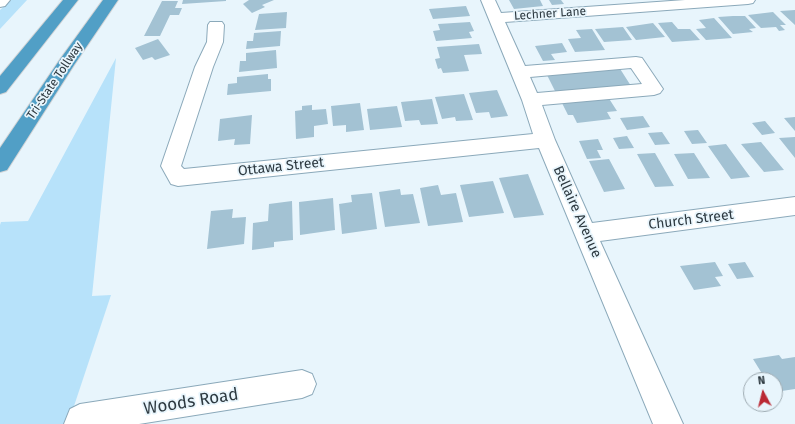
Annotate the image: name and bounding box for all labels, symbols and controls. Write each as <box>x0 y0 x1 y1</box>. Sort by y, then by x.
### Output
street label: Lechner Lane <box>513 4 587 24</box>
street label: Tri-State Tollway <box>24 40 86 122</box>
street label: Ottawa Street <box>237 154 325 180</box>
street label: Bellaire Avenue <box>549 164 605 260</box>
street label: Church Street <box>647 206 735 234</box>
north arrow <box>743 372 783 412</box>
text: N <box>757 374 766 387</box>
street label: Woods Road <box>142 384 240 420</box>

